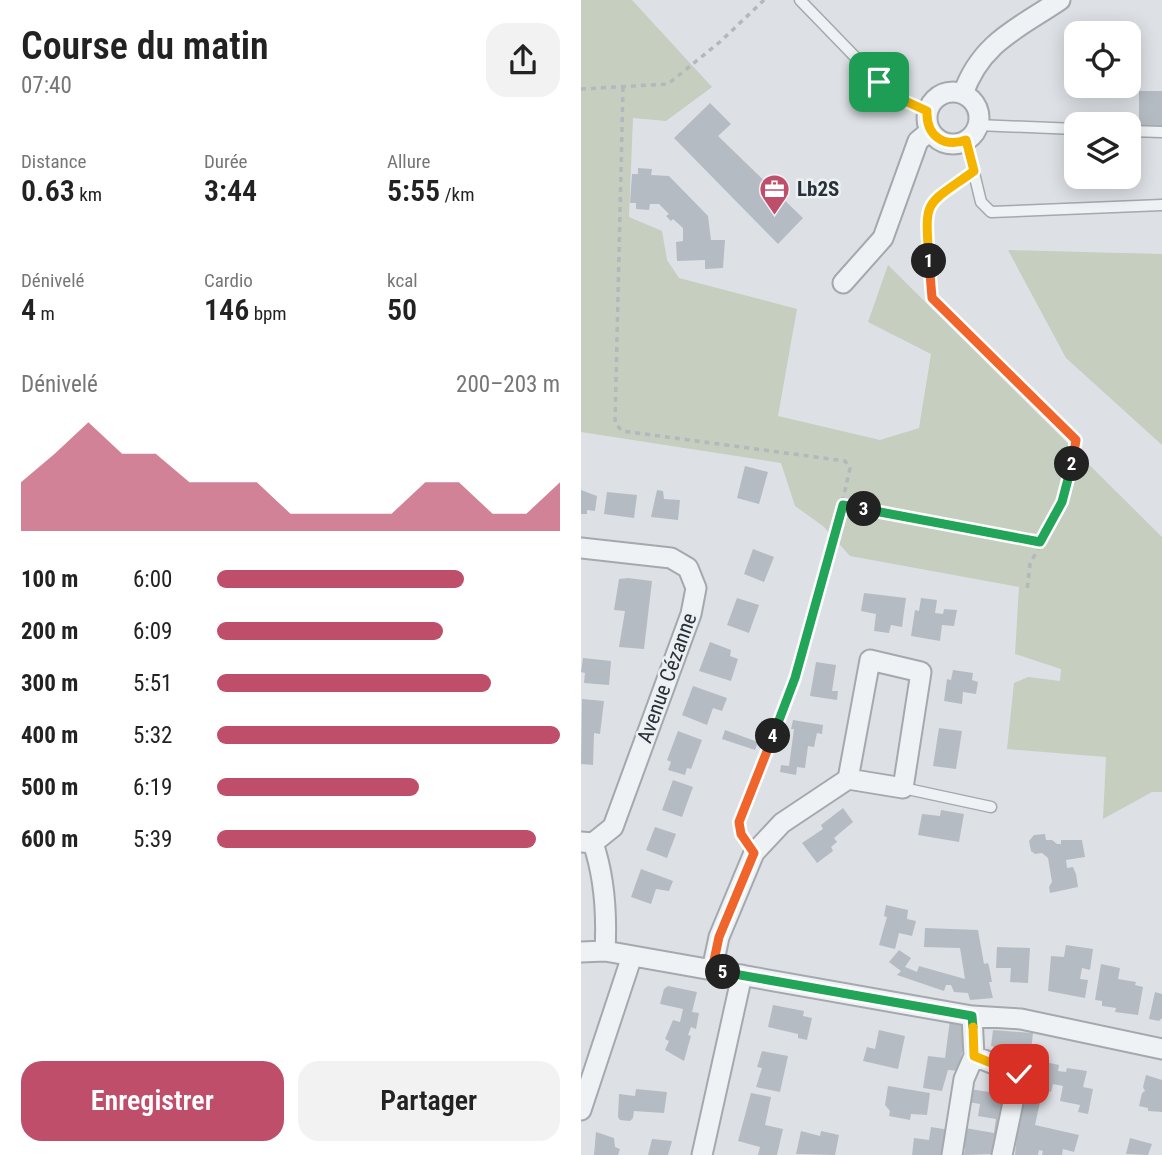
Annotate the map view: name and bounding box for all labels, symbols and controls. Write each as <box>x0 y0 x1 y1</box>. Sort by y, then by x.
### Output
map controls <box>1064 21 1141 189</box>
button: locate <box>1064 21 1141 98</box>
button: share <box>486 23 560 97</box>
text: Course du matin <box>21 24 269 68</box>
pin <box>849 52 909 112</box>
icon: arrive <box>860 63 898 101</box>
text: 07:40 <box>21 72 72 99</box>
button: layers <box>1064 112 1141 189</box>
text: Distance <box>21 150 86 173</box>
text: Durée <box>204 150 247 173</box>
text: Allure <box>387 150 430 173</box>
office icon: Lb2S <box>757 172 791 216</box>
text: 0.63 <box>21 173 75 208</box>
text: 3:44 <box>204 173 257 208</box>
text: 5:55 <box>387 173 440 208</box>
place label: Lb2S <box>797 177 839 201</box>
text: km <box>75 183 102 206</box>
text: /km <box>440 183 474 206</box>
pin: 1 <box>911 244 947 278</box>
text: 1 <box>924 249 933 272</box>
text: Dénivelé <box>21 269 85 292</box>
text: Cardio <box>204 269 253 292</box>
text: kcal <box>387 269 418 292</box>
text: 4 <box>21 292 36 327</box>
text: 146 <box>204 292 249 327</box>
text: 50 <box>387 292 417 327</box>
text: m <box>36 302 55 325</box>
text: bpm <box>249 302 287 325</box>
text: Dénivelé <box>21 371 98 398</box>
text: 200–203 m <box>456 371 560 398</box>
pin: 2 <box>1055 447 1089 482</box>
text: 2 <box>1067 452 1076 475</box>
pin: 3 <box>847 491 881 526</box>
text: 3 <box>859 497 868 520</box>
text: 100 m <box>21 566 78 593</box>
text: 6:00 <box>133 566 172 593</box>
street label: Avenue Cézanne <box>632 610 702 746</box>
text: 200 m <box>21 618 78 645</box>
text: 6:09 <box>133 618 172 645</box>
text: 300 m <box>21 670 78 697</box>
text: 5:51 <box>133 670 172 697</box>
pin: 4 <box>755 718 791 754</box>
text: 400 m <box>21 722 78 749</box>
text: 5:32 <box>133 722 172 749</box>
text: 4 <box>768 724 777 747</box>
text: 500 m <box>21 774 78 801</box>
text: 6:19 <box>133 774 172 801</box>
text: 600 m <box>21 826 78 853</box>
text: 5:39 <box>133 826 172 853</box>
pin: 5 <box>705 954 741 990</box>
text: 5 <box>718 960 727 983</box>
pin <box>989 1044 1049 1104</box>
icon: check <box>1000 1055 1038 1093</box>
button: Enregistrer <box>21 1061 284 1141</box>
button: Partager <box>298 1061 560 1141</box>

